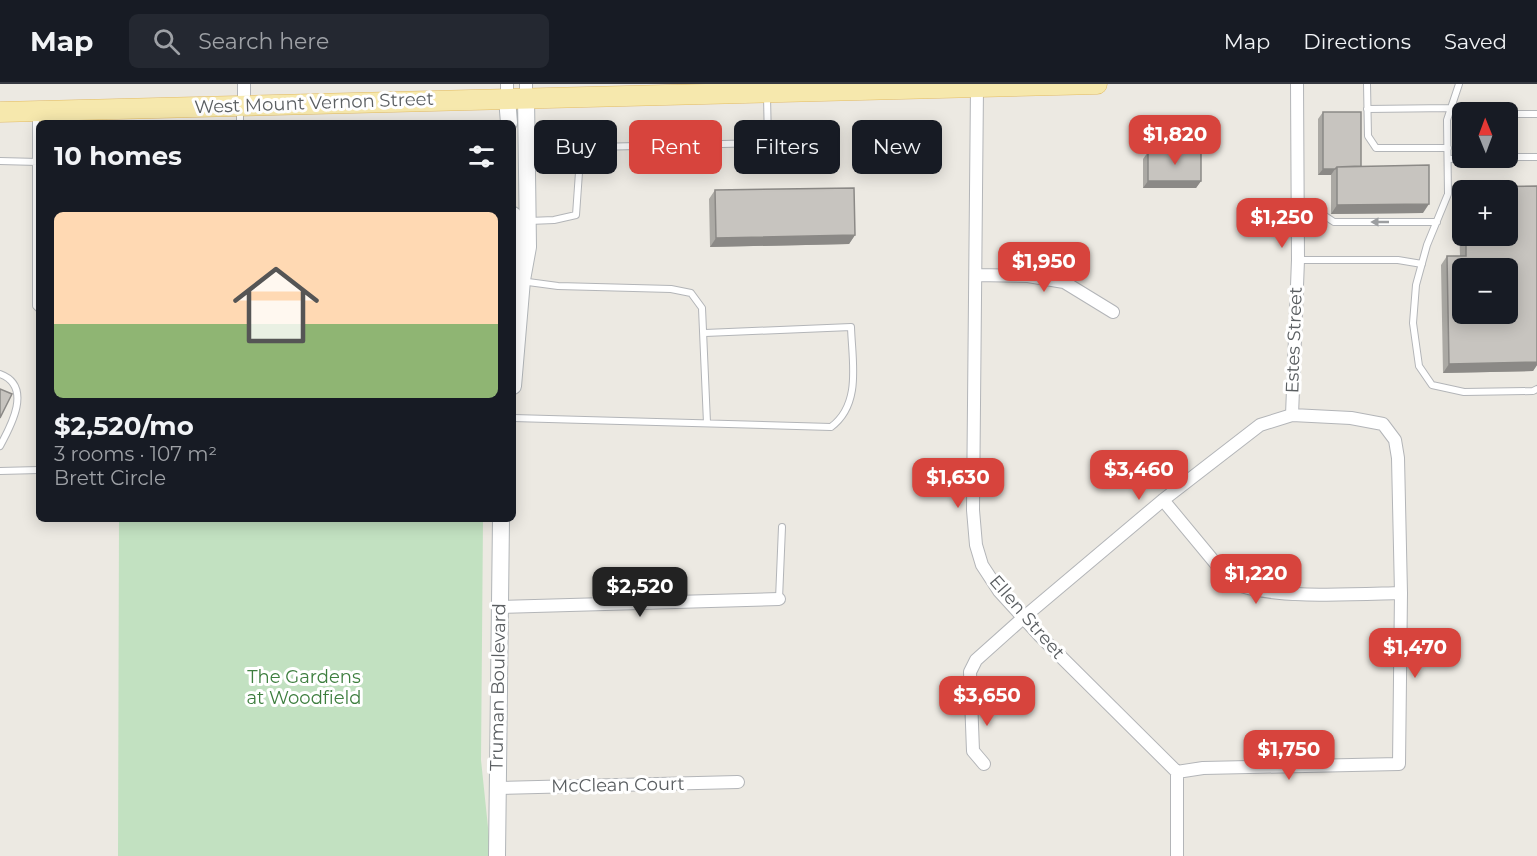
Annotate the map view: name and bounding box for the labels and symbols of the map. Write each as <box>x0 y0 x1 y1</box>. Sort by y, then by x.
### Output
street label: West Mount Vernon Street <box>194 88 434 118</box>
north arrow <box>1452 102 1518 168</box>
pin: $1,820 <box>1126 115 1224 166</box>
pin: $1,250 <box>1233 198 1331 249</box>
one-way arrow <box>1371 217 1390 227</box>
pin: $1,950 <box>995 242 1093 293</box>
street label: Estes Street <box>1281 286 1307 394</box>
pin: $3,460 <box>1090 450 1188 501</box>
pin: $1,630 <box>909 458 1007 509</box>
pin: $1,220 <box>1207 554 1305 605</box>
pin: $2,520 <box>591 567 689 618</box>
street label: Ellen Street <box>985 571 1069 663</box>
street label: Truman Boulevard <box>486 603 510 771</box>
pin: $1,470 <box>1366 628 1464 679</box>
park label: The Gardens at Woodfield <box>246 666 362 709</box>
pin: $3,650 <box>938 676 1036 727</box>
pin: $1,750 <box>1240 730 1338 781</box>
street label: McClean Court <box>551 773 685 797</box>

